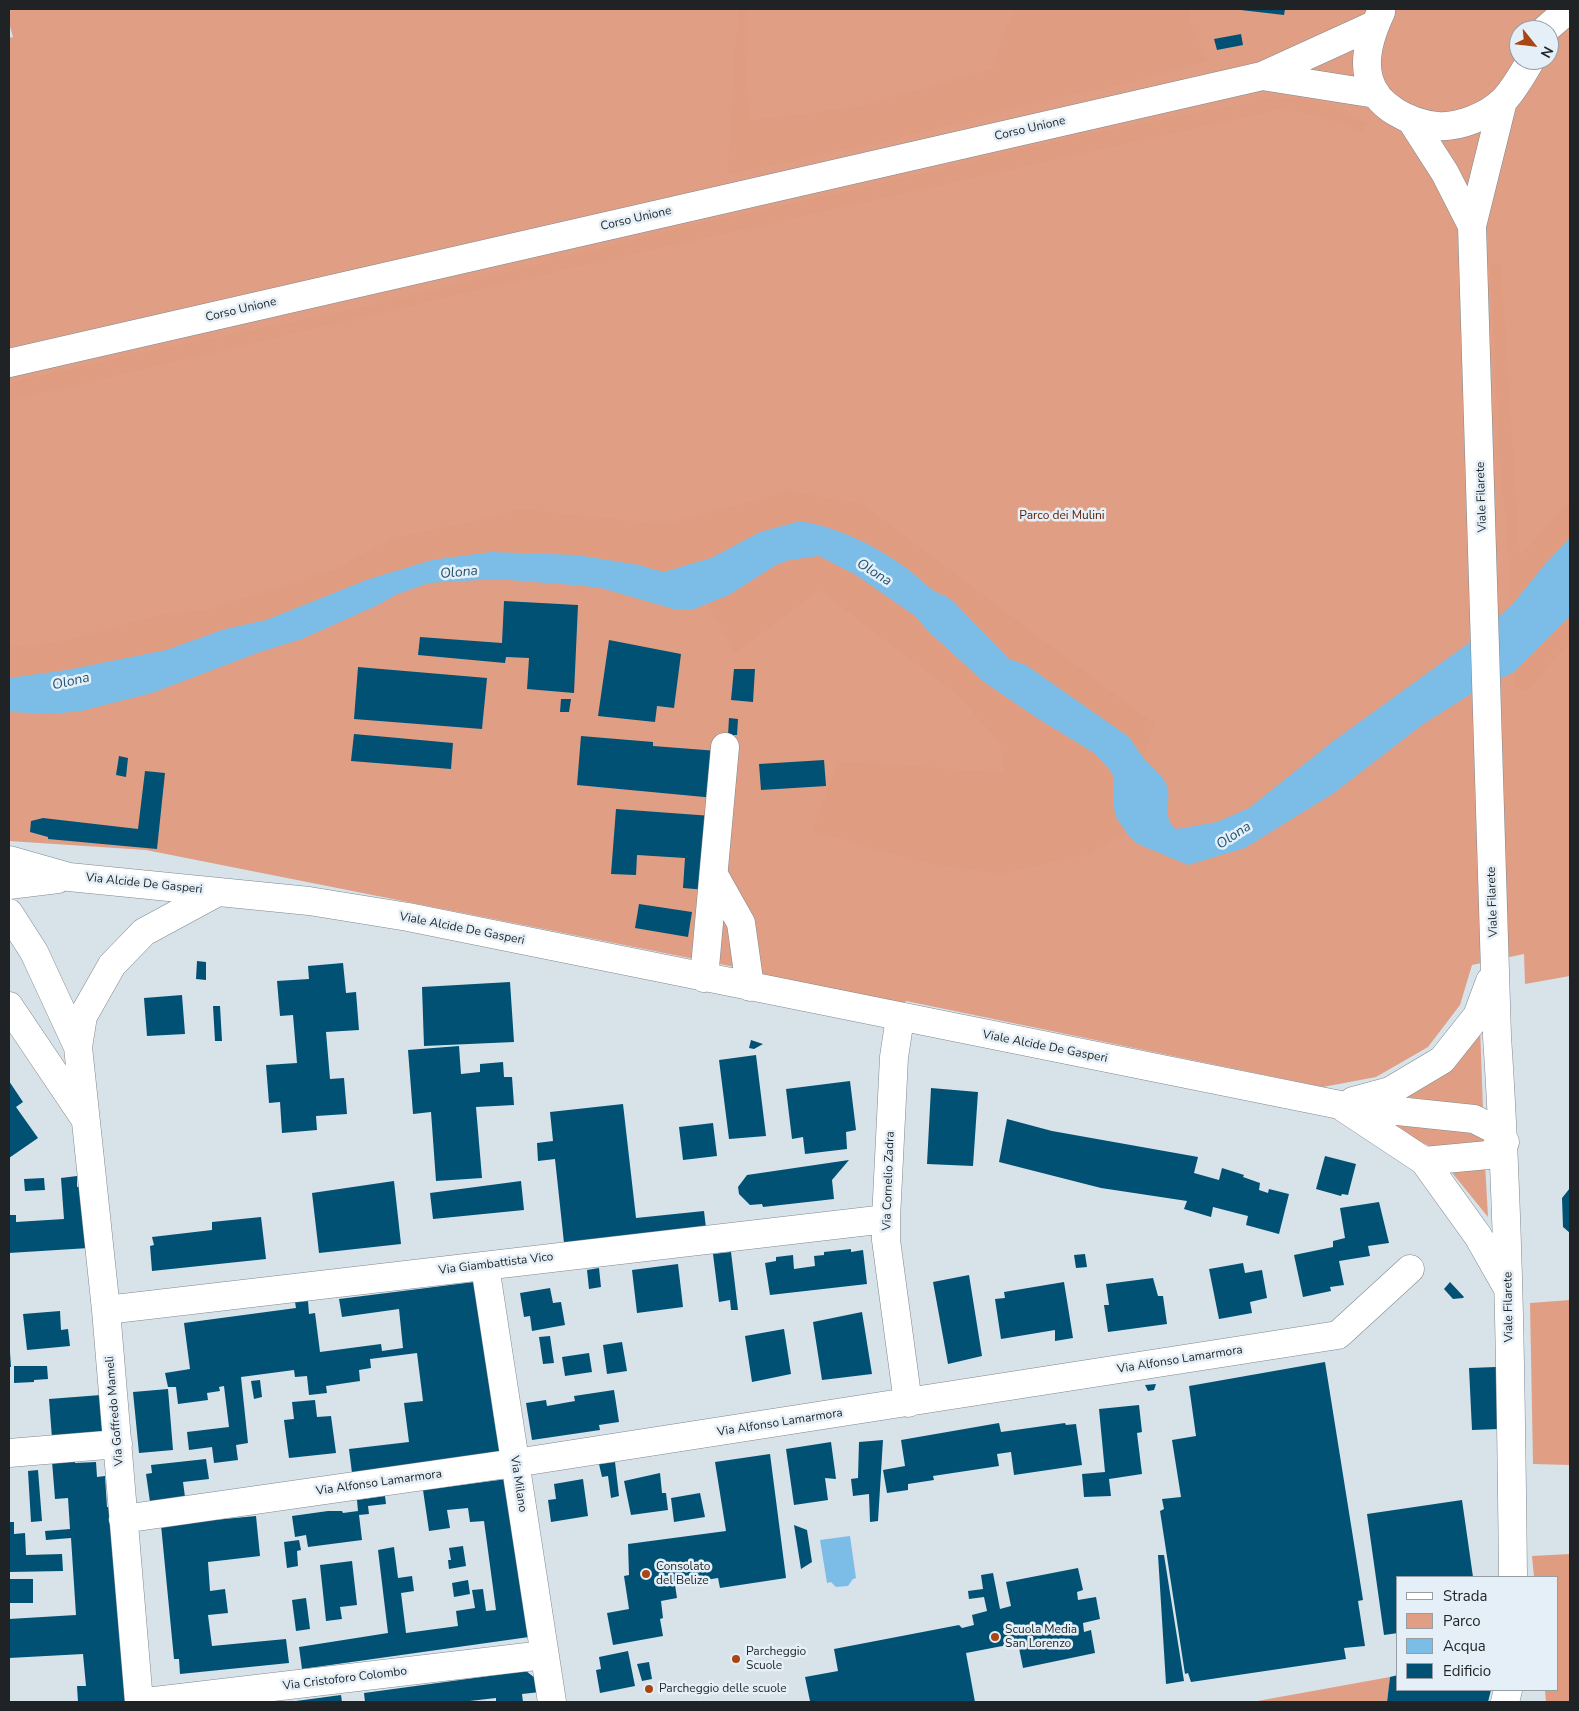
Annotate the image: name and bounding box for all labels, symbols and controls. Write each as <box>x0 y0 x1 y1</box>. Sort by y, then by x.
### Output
north arrow <box>1509 20 1559 70</box>
text: N <box>1536 43 1558 61</box>
street label: Corso Unione <box>993 114 1067 144</box>
street label: Corso Unione <box>599 204 673 234</box>
street label: Corso Unione <box>204 295 278 325</box>
street label: Viale Filarete <box>1474 461 1490 533</box>
park label: Parco dei Mulini <box>1019 509 1105 523</box>
water label: Olona <box>853 556 895 590</box>
water label: Olona <box>439 563 479 583</box>
water label: Olona <box>51 670 91 694</box>
water label: Olona <box>1214 819 1254 853</box>
street label: Viale Filarete <box>1485 866 1501 938</box>
street label: Via Alcide De Gasperi <box>85 871 203 897</box>
street label: Viale Alcide De Gasperi <box>398 910 526 948</box>
street label: Viale Alcide De Gasperi <box>981 1028 1109 1066</box>
street label: Via Cornelio Zadra <box>880 1131 898 1231</box>
street label: Via Giambattista Vico <box>438 1250 554 1278</box>
street label: Viale Filarete <box>1501 1271 1517 1343</box>
street label: Via Alfonso Lamarmora <box>1116 1343 1244 1377</box>
street label: Via Goffredo Mameli <box>103 1355 127 1467</box>
street label: Via Alfonso Lamarmora <box>716 1406 844 1440</box>
street label: Via Milano <box>506 1455 530 1513</box>
street label: Via Alfonso Lamarmora <box>315 1467 443 1499</box>
place label: Consolato del Belize <box>656 1560 710 1588</box>
marker: Consolato del Belize <box>640 1568 652 1580</box>
legend <box>1396 1576 1559 1691</box>
text: Strada <box>1443 1586 1487 1606</box>
text: Parco <box>1443 1611 1481 1631</box>
place label: Scuola Media San Lorenzo <box>1005 1623 1077 1651</box>
marker: Scuola Media San Lorenzo <box>989 1631 1001 1643</box>
text: Acqua <box>1443 1636 1486 1656</box>
place label: Parcheggio Scuole <box>746 1645 806 1673</box>
marker: Parcheggio Scuole <box>730 1653 742 1665</box>
text: Edificio <box>1443 1661 1491 1681</box>
street label: Via Cristoforo Colombo <box>282 1664 408 1694</box>
place label: Parcheggio delle scuole <box>659 1682 787 1696</box>
marker: Parcheggio delle scuole <box>643 1683 655 1695</box>

